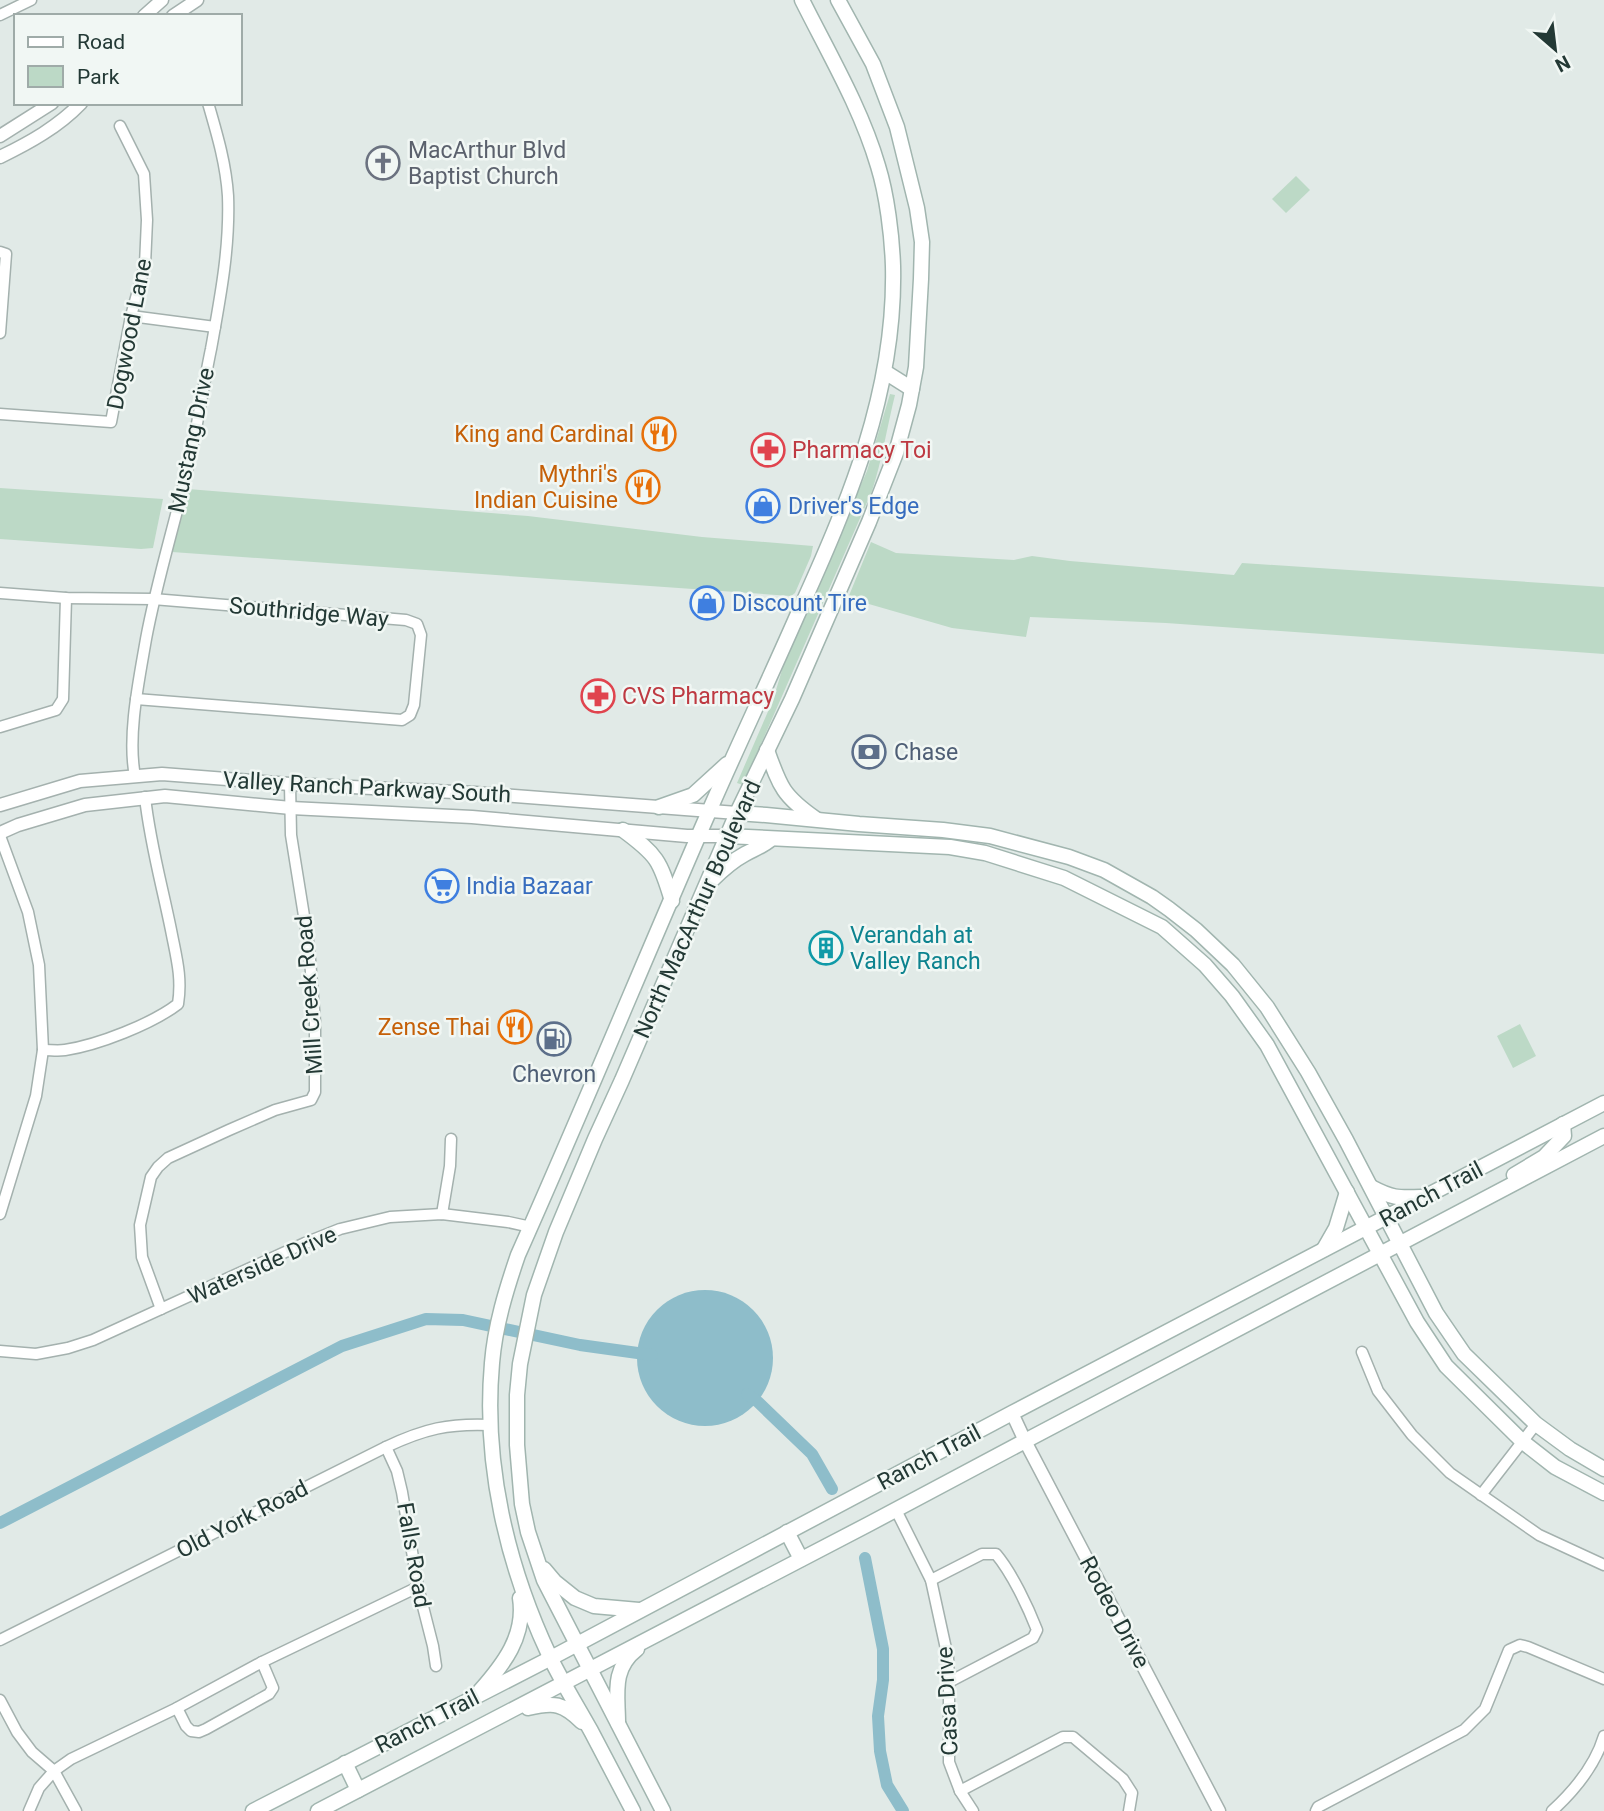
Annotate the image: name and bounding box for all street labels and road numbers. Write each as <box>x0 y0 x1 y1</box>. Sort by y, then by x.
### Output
street label: Dogwood Lane <box>102 256 157 412</box>
street label: Mustang Drive <box>163 365 220 515</box>
street label: Southridge Way <box>228 592 390 633</box>
street label: Valley Ranch Parkway South <box>222 766 512 809</box>
street label: North MacArthur Boulevard <box>628 776 767 1043</box>
street label: Mill Creek Road <box>290 914 329 1076</box>
street label: Ranch Trail <box>1375 1156 1488 1233</box>
street label: Waterside Drive <box>184 1221 341 1310</box>
street label: Ranch Trail <box>873 1419 986 1496</box>
street label: Old York Road <box>172 1475 313 1564</box>
street label: Falls Road <box>391 1500 436 1610</box>
street label: Rodeo Drive <box>1074 1552 1155 1673</box>
street label: Casa Drive <box>931 1646 964 1756</box>
street label: Ranch Trail <box>371 1684 484 1759</box>

